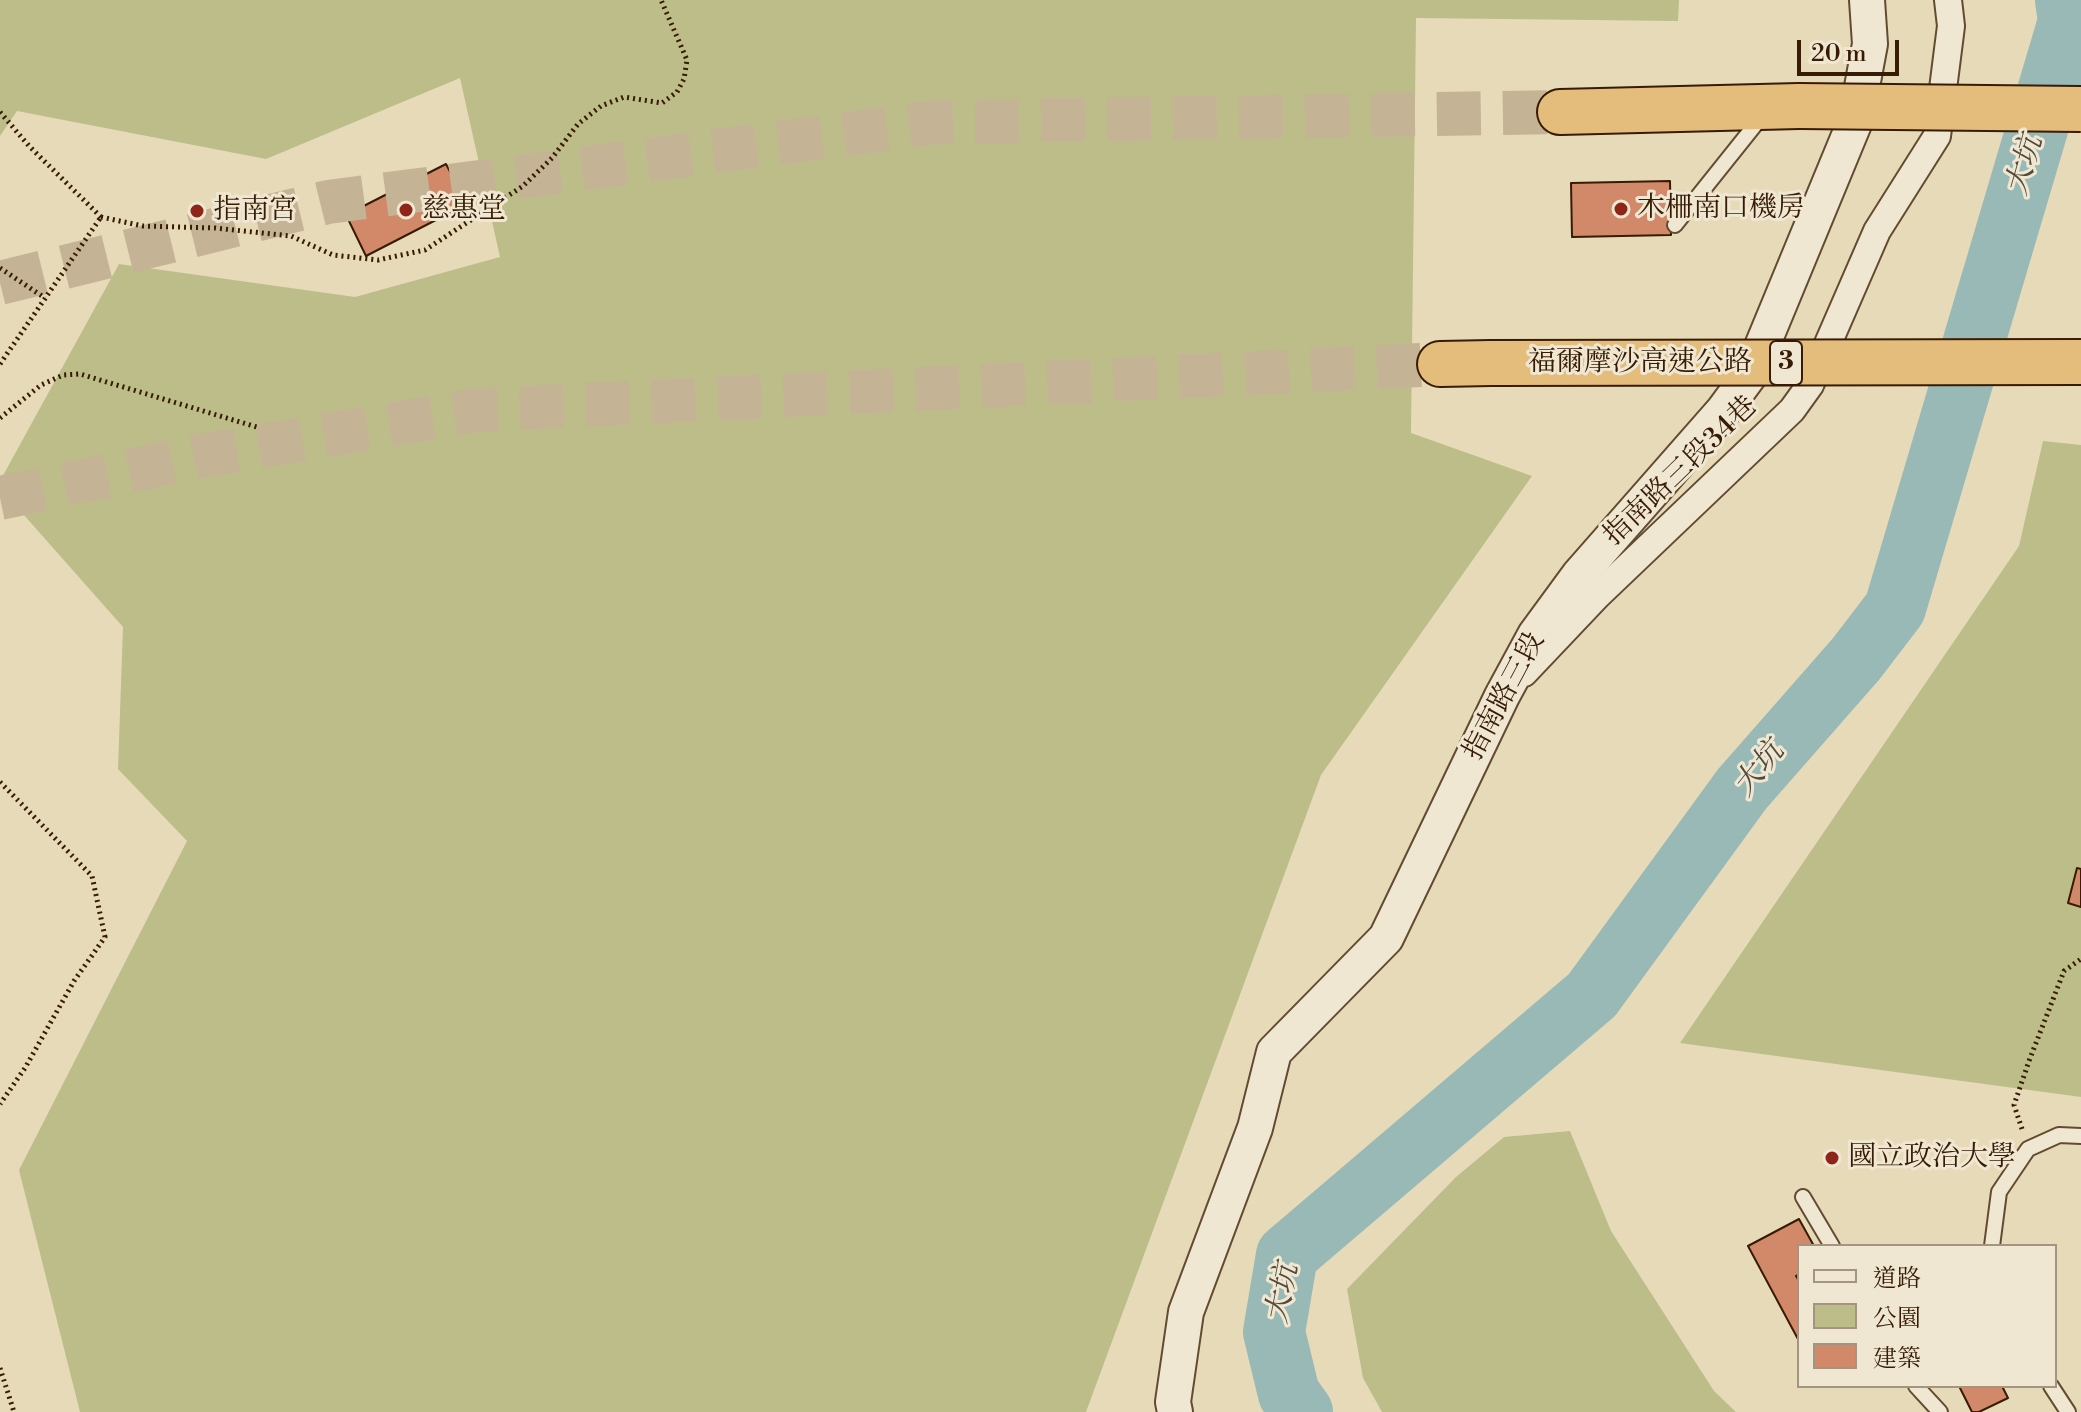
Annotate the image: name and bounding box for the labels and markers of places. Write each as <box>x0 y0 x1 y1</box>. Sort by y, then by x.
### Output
place label: 木柵南口機房 <box>1637 192 1805 226</box>
place label: 慈惠堂 <box>422 193 506 227</box>
place label: 指南宮 <box>213 194 297 228</box>
marker: 木柵南口機房 <box>1612 200 1630 218</box>
marker: 慈惠堂 <box>397 201 415 219</box>
marker: 指南宮 <box>188 202 206 220</box>
place label: 國立政治大學 <box>1848 1141 2016 1175</box>
marker: 國立政治大學 <box>1823 1149 1841 1167</box>

